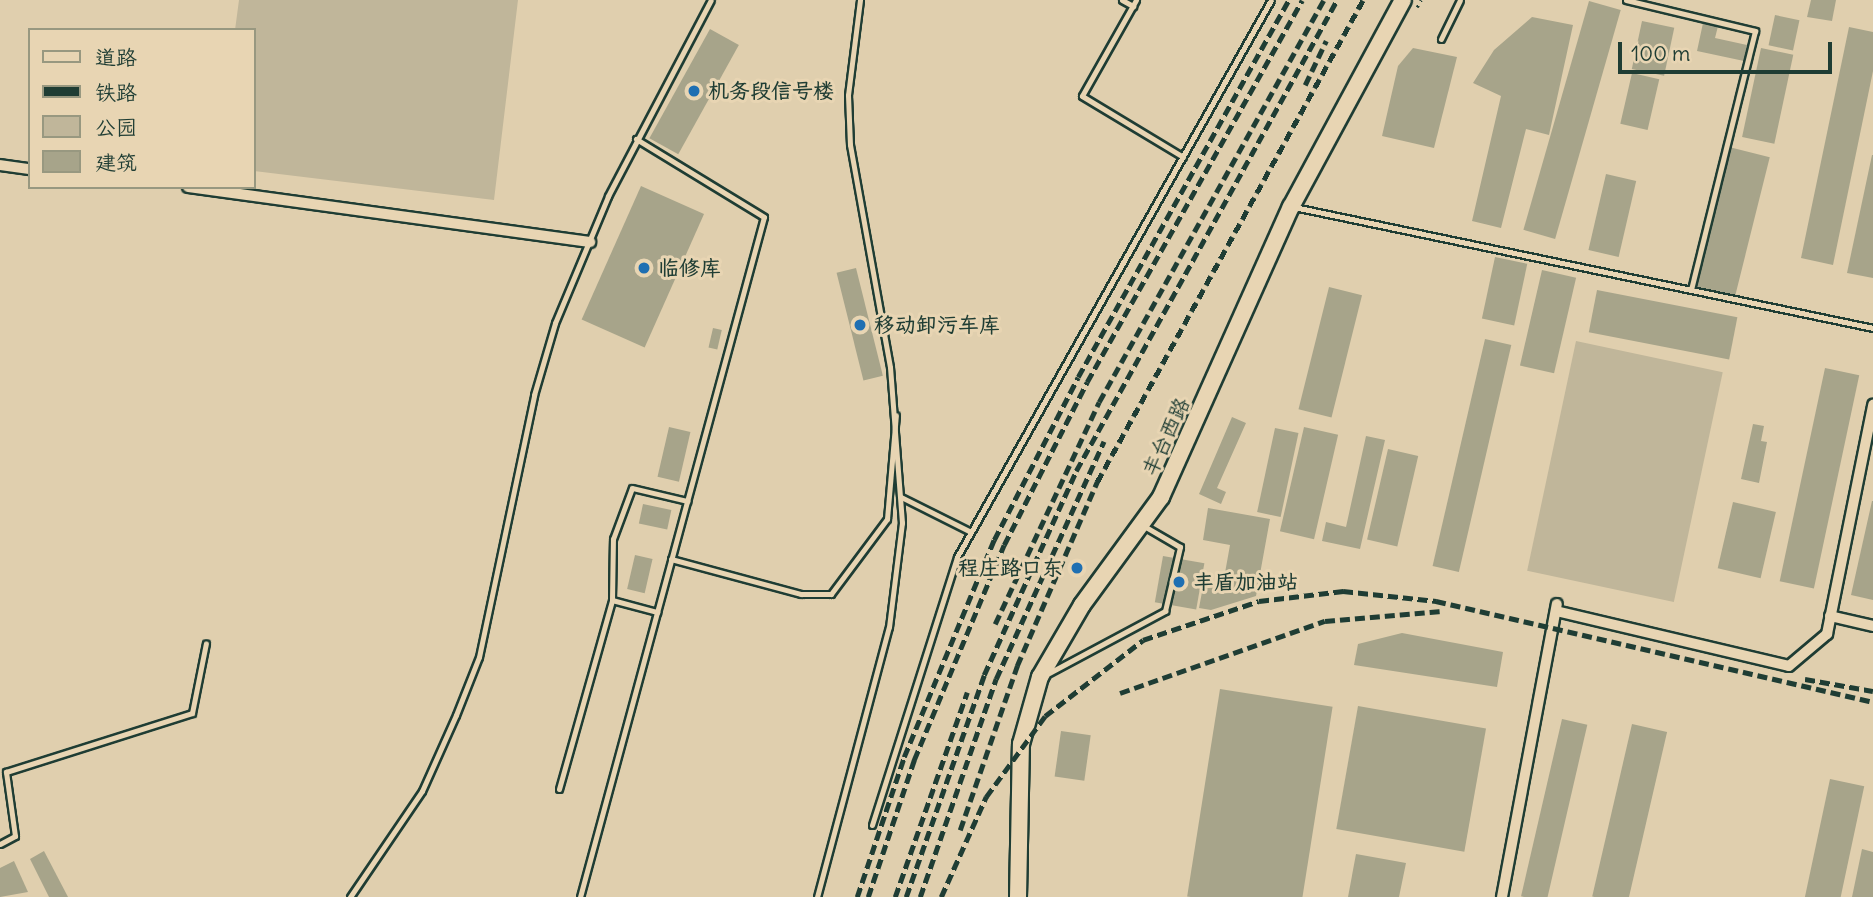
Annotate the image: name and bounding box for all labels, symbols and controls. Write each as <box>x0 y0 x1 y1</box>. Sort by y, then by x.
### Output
legend <box>28 28 256 189</box>
scale bar <box>1621 28 1834 72</box>
text: 100 m <box>1631 40 1690 67</box>
text: 道路 <box>95 44 137 71</box>
place label: 机务段信号楼 <box>708 78 834 104</box>
text: 铁路 <box>95 79 137 106</box>
marker: 机务段信号楼 <box>686 83 702 99</box>
text: 公园 <box>95 114 137 141</box>
text: 建筑 <box>95 149 137 176</box>
place label: 临修库 <box>658 255 721 281</box>
marker: 临修库 <box>636 260 652 276</box>
place label: 移动卸污车库 <box>874 312 1000 338</box>
marker: 移动卸污车库 <box>852 317 868 333</box>
street label: 丰台西路 <box>1137 394 1195 480</box>
place label: 程庄路口东 <box>958 555 1063 581</box>
marker: 程庄路口东 <box>1069 560 1085 576</box>
place label: 丰盾加油站 <box>1193 569 1298 595</box>
marker: 丰盾加油站 <box>1171 574 1187 590</box>

